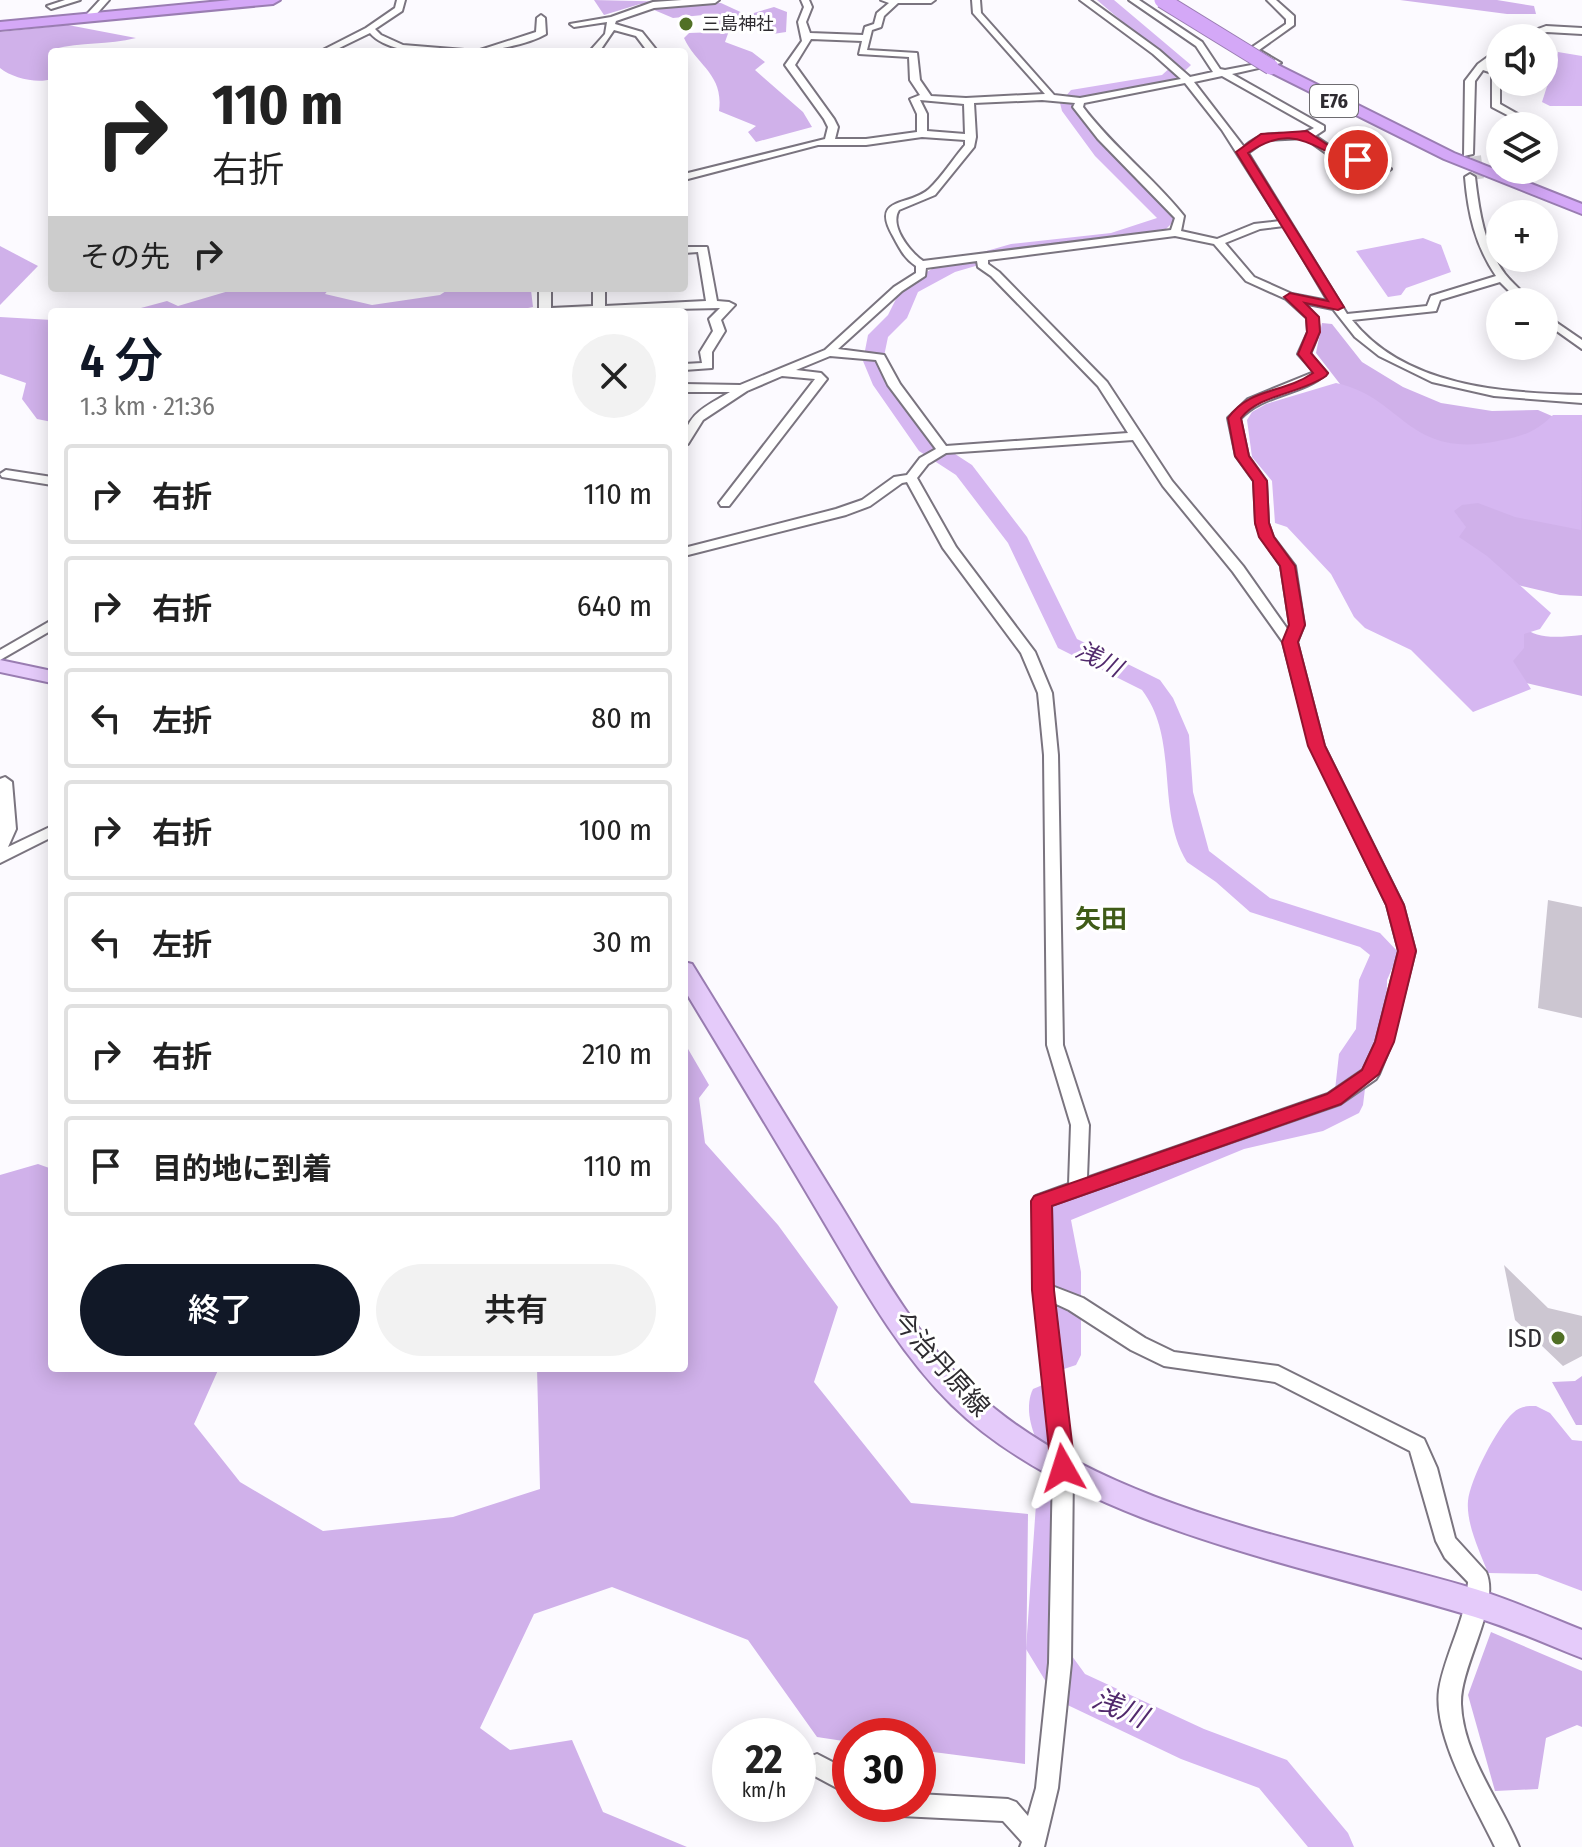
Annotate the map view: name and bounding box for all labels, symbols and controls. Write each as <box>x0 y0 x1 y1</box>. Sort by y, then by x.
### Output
place label: 三島神社 <box>702 13 774 35</box>
marker: 三島神社 <box>677 15 695 33</box>
map controls <box>1486 24 1558 360</box>
button: sound <box>1486 24 1558 96</box>
text: 110 m <box>212 72 343 139</box>
icon: right <box>80 80 184 184</box>
road number: E76 <box>1310 85 1358 117</box>
button: layers <box>1486 112 1558 184</box>
pin <box>1324 126 1392 194</box>
icon: arrive <box>1336 138 1380 182</box>
text: 右折 <box>212 148 284 192</box>
button: + <box>1486 200 1558 272</box>
icon: right <box>186 232 230 276</box>
text: その先 <box>80 239 170 275</box>
button: − <box>1486 288 1558 360</box>
text: 4 分 <box>80 332 163 390</box>
button: close <box>572 334 656 418</box>
text: 1.3 km · 21:36 <box>80 391 215 422</box>
icon: right <box>84 472 128 516</box>
text: 110 m <box>583 476 652 512</box>
text: 右折 <box>152 479 212 515</box>
icon: right <box>84 584 128 628</box>
text: 640 m <box>577 588 652 624</box>
text: 右折 <box>152 591 212 627</box>
water label: 浅川 <box>1071 636 1129 684</box>
icon: left <box>84 696 128 740</box>
text: 80 m <box>591 700 652 736</box>
text: 左折 <box>152 703 212 739</box>
icon: right <box>84 808 128 852</box>
text: 100 m <box>579 812 652 848</box>
text: 右折 <box>152 815 212 851</box>
district label: 矢田 <box>1075 904 1127 935</box>
icon: left <box>84 920 128 964</box>
text: 30 m <box>593 924 652 960</box>
text: 左折 <box>152 927 212 963</box>
icon: right <box>84 1032 128 1076</box>
text: 210 m <box>582 1036 652 1072</box>
text: 右折 <box>152 1039 212 1075</box>
icon: arrive <box>84 1144 128 1188</box>
text: 110 m <box>583 1148 652 1184</box>
text: 目的地に到着 <box>152 1151 332 1187</box>
button: 終了 <box>80 1264 360 1356</box>
button: 共有 <box>376 1264 656 1356</box>
street label: 今治丹原線 <box>886 1305 996 1423</box>
place label: ISD <box>1507 1323 1542 1354</box>
marker: ISD <box>1549 1329 1567 1347</box>
position arrow <box>1021 1426 1105 1510</box>
water label: 浅川 <box>1088 1682 1155 1735</box>
speed limit sign: 30 <box>832 1718 936 1822</box>
text: 22 <box>745 1736 783 1784</box>
text: km/h <box>742 1778 786 1802</box>

